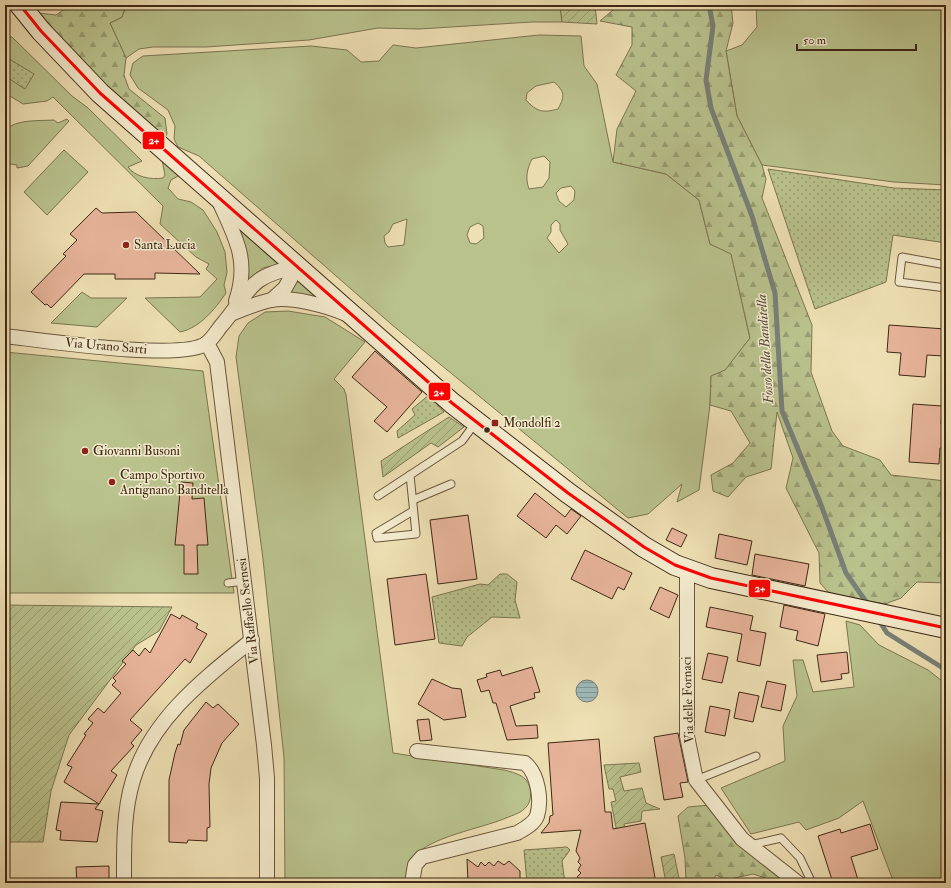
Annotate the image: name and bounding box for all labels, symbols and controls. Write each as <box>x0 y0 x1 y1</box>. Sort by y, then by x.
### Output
scale bar <box>797 26 916 52</box>
text: 50 m <box>803 33 827 48</box>
line badge: 2+ <box>142 131 165 150</box>
text: 2+ <box>149 134 160 147</box>
place label: Santa Lucia <box>134 237 196 253</box>
marker: Santa Lucia <box>121 240 131 250</box>
water label: Fosso della Banditella <box>753 293 777 405</box>
street label: Via Urano Sarti <box>64 334 148 358</box>
line badge: 2+ <box>428 382 451 401</box>
text: 2+ <box>434 386 445 399</box>
place label: Mondolfi 2 <box>503 415 561 431</box>
marker: Mondolfi 2 <box>490 418 500 428</box>
unlabelled marker <box>482 425 492 435</box>
place label: Giovanni Busoni <box>93 443 181 459</box>
marker: Giovanni Busoni <box>80 446 90 456</box>
place label: Campo Sportivo Antignano Banditella <box>119 467 229 498</box>
marker: Campo Sportivo Antignano Banditella <box>107 477 117 487</box>
street label: Via Raffaello Sernesi <box>233 557 262 665</box>
line badge: 2+ <box>748 579 771 598</box>
text: 2+ <box>755 582 766 595</box>
street label: Via delle Fornaci <box>678 656 698 744</box>

